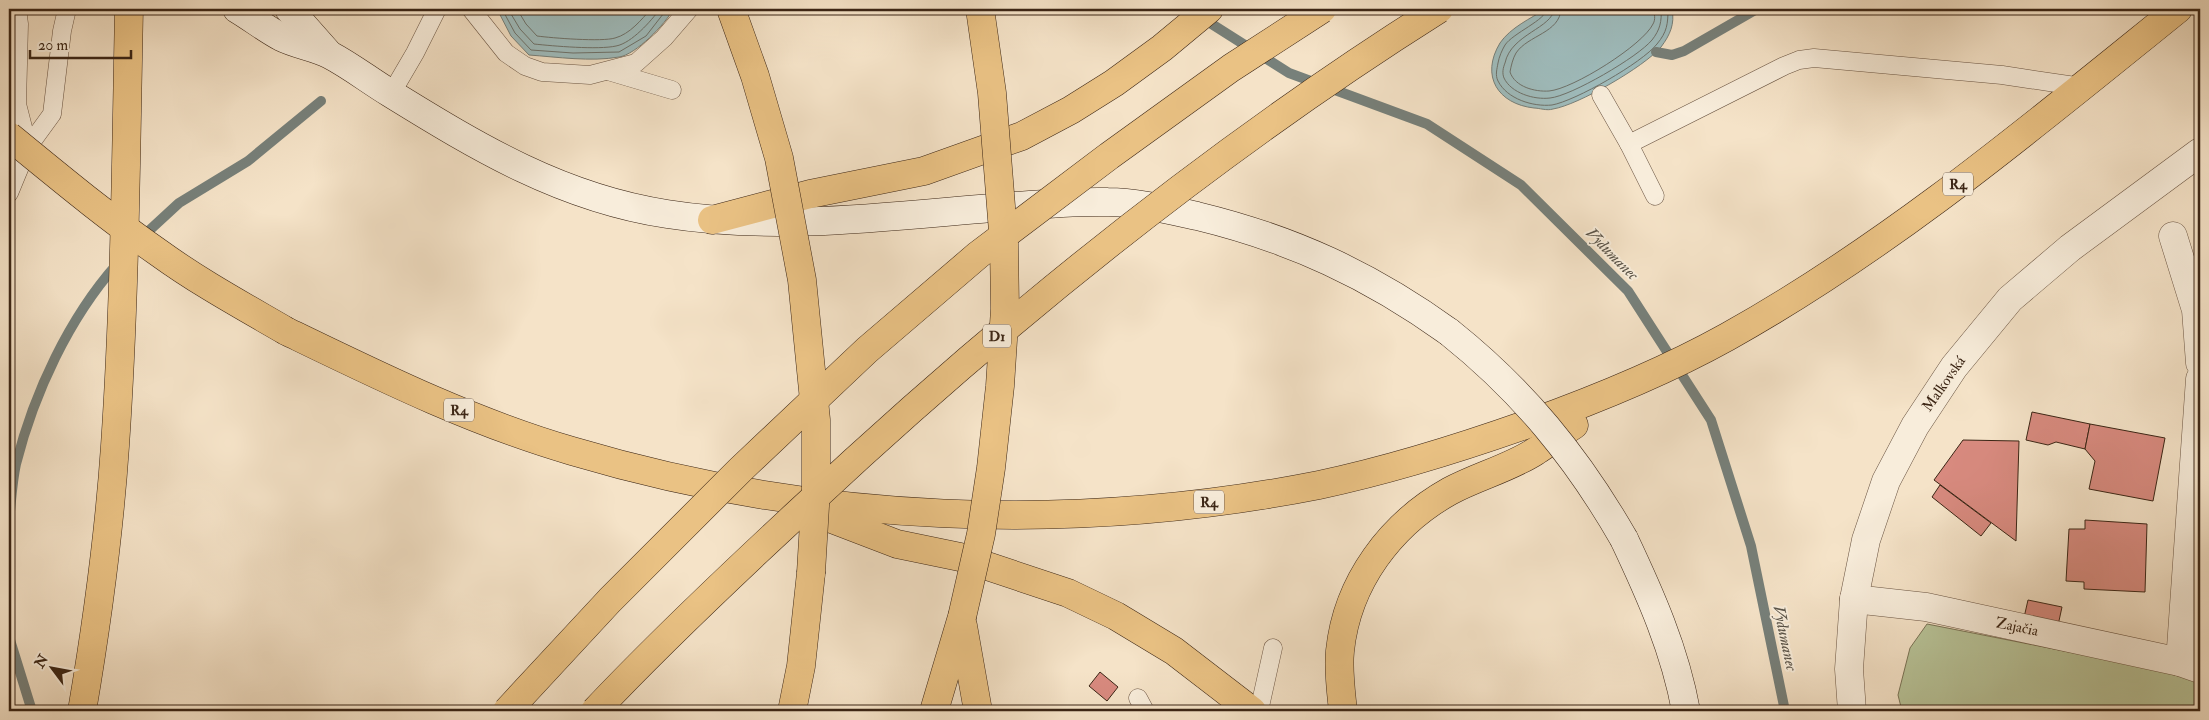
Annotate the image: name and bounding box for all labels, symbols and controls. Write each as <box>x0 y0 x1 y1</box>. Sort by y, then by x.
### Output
scale bar <box>30 28 131 60</box>
text: 20 m <box>38 36 68 55</box>
road number: R4 <box>1943 172 1973 195</box>
water label: Vydumanec <box>1582 224 1643 285</box>
road number: D1 <box>983 324 1011 348</box>
street label: Malkovská <box>1918 352 1970 415</box>
road number: R4 <box>444 398 474 422</box>
road number: R4 <box>1194 491 1224 514</box>
water label: Vydumanec <box>1768 604 1802 674</box>
street label: Zajačia <box>1994 613 2041 641</box>
north arrow <box>28 642 78 692</box>
text: N <box>30 651 52 672</box>

